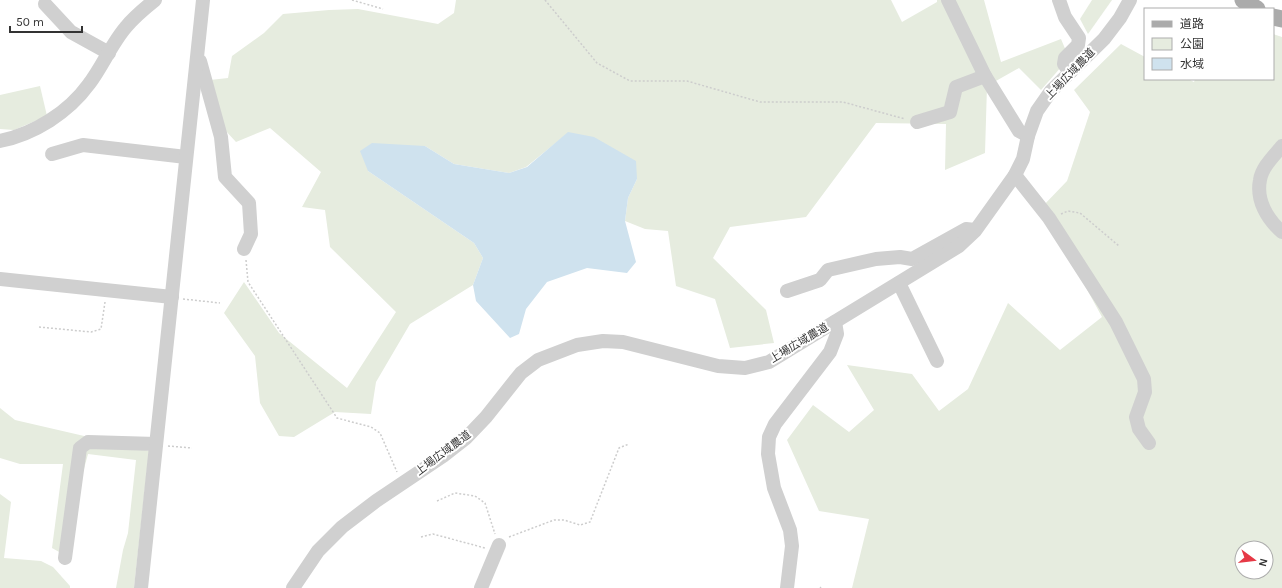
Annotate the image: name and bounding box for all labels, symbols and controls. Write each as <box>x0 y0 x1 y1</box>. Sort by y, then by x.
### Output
scale bar <box>10 8 82 34</box>
legend <box>1144 8 1274 80</box>
text: 50 m <box>16 15 44 29</box>
text: 道路 <box>1180 17 1204 31</box>
text: 公園 <box>1180 37 1204 51</box>
street label: 上場広域農道 <box>1042 46 1098 102</box>
text: 水域 <box>1180 57 1204 71</box>
street label: 上場広域農道 <box>767 320 831 366</box>
street label: 上場広域農道 <box>413 428 473 478</box>
north arrow <box>1234 540 1274 580</box>
text: N <box>1256 557 1270 568</box>

